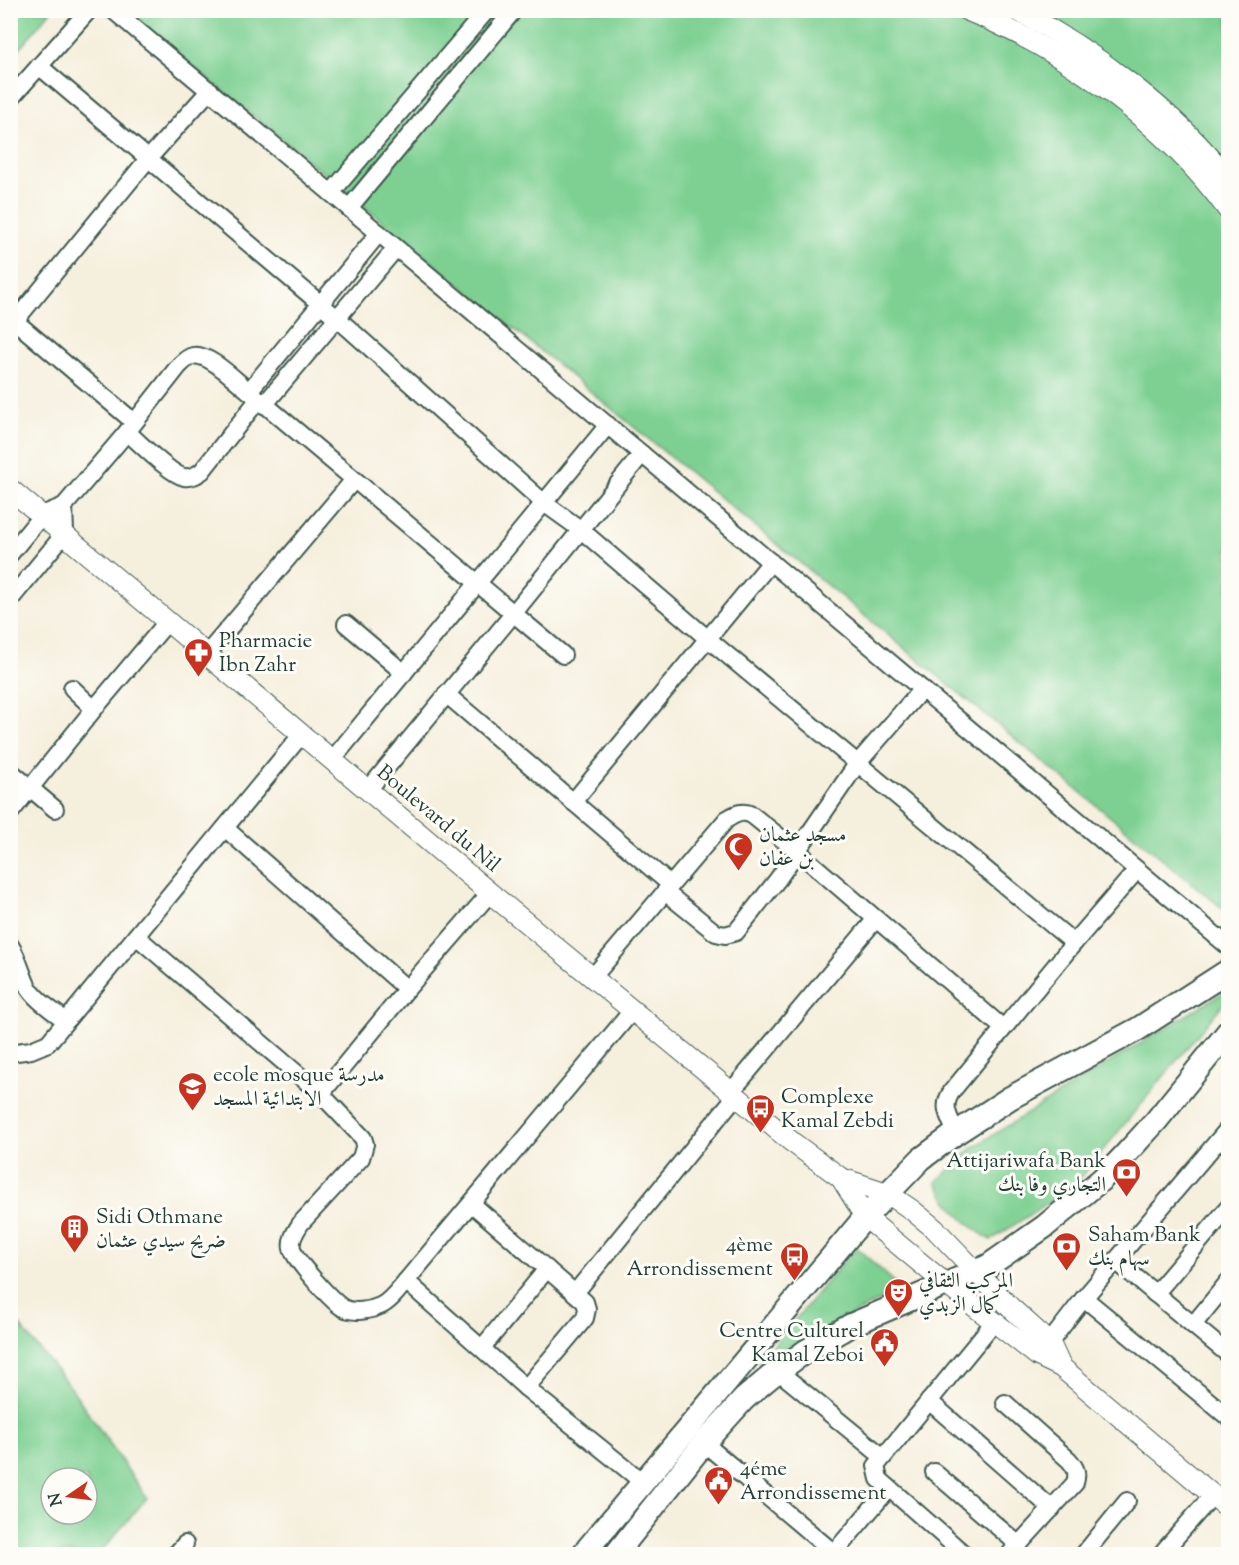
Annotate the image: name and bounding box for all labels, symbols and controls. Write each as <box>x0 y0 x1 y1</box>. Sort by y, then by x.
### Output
place label: Pharmacie Ibn Zahr <box>219 627 312 681</box>
pharmacy icon: Pharmacie Ibn Zahr <box>182 636 214 678</box>
street label: Boulevard du Nil <box>369 759 506 880</box>
place label: مسجد عثمان بن عفان <box>759 821 846 875</box>
mosque icon: مسجد عثمان بن عفان <box>722 830 754 872</box>
place label: ecole mosque مدرسة الابتدائية المسجد <box>213 1061 385 1115</box>
school or university icon: ecole mosque مدرسة الابتدائية المسجد <box>176 1070 208 1112</box>
place label: Complexe Kamal Zebdi <box>781 1083 894 1137</box>
bus stop icon: Complexe Kamal Zebdi <box>744 1092 776 1134</box>
place label: Attijariwafa Bank التجاري وفا بنك <box>946 1147 1107 1201</box>
bank icon: Attijariwafa Bank التجاري وفا بنك <box>1111 1156 1143 1198</box>
place label: Sidi Othmane ضريح سيدي عثمان <box>96 1203 226 1258</box>
building icon: Sidi Othmane ضريح سيدي عثمان <box>59 1212 91 1254</box>
place label: Saham Bank سهام بنك <box>1088 1221 1201 1276</box>
bank icon: Saham Bank سهام بنك <box>1051 1230 1083 1272</box>
place label: 4ème Arrondissement <box>626 1231 773 1285</box>
bus stop icon: 4ème Arrondissement <box>778 1240 810 1282</box>
place label: المركب الثقافي كمال الزبدي <box>919 1267 1013 1321</box>
theatre icon: المركب الثقافي كمال الزبدي <box>882 1276 914 1318</box>
place label: Centre Culturel Kamal Zeboi <box>719 1317 864 1371</box>
public building icon: Centre Culturel Kamal Zeboi <box>869 1326 901 1368</box>
place label: 4éme Arrondissement <box>740 1455 887 1509</box>
public building icon: 4éme Arrondissement <box>703 1464 735 1506</box>
north arrow <box>39 1466 99 1526</box>
text: N <box>44 1490 70 1508</box>

